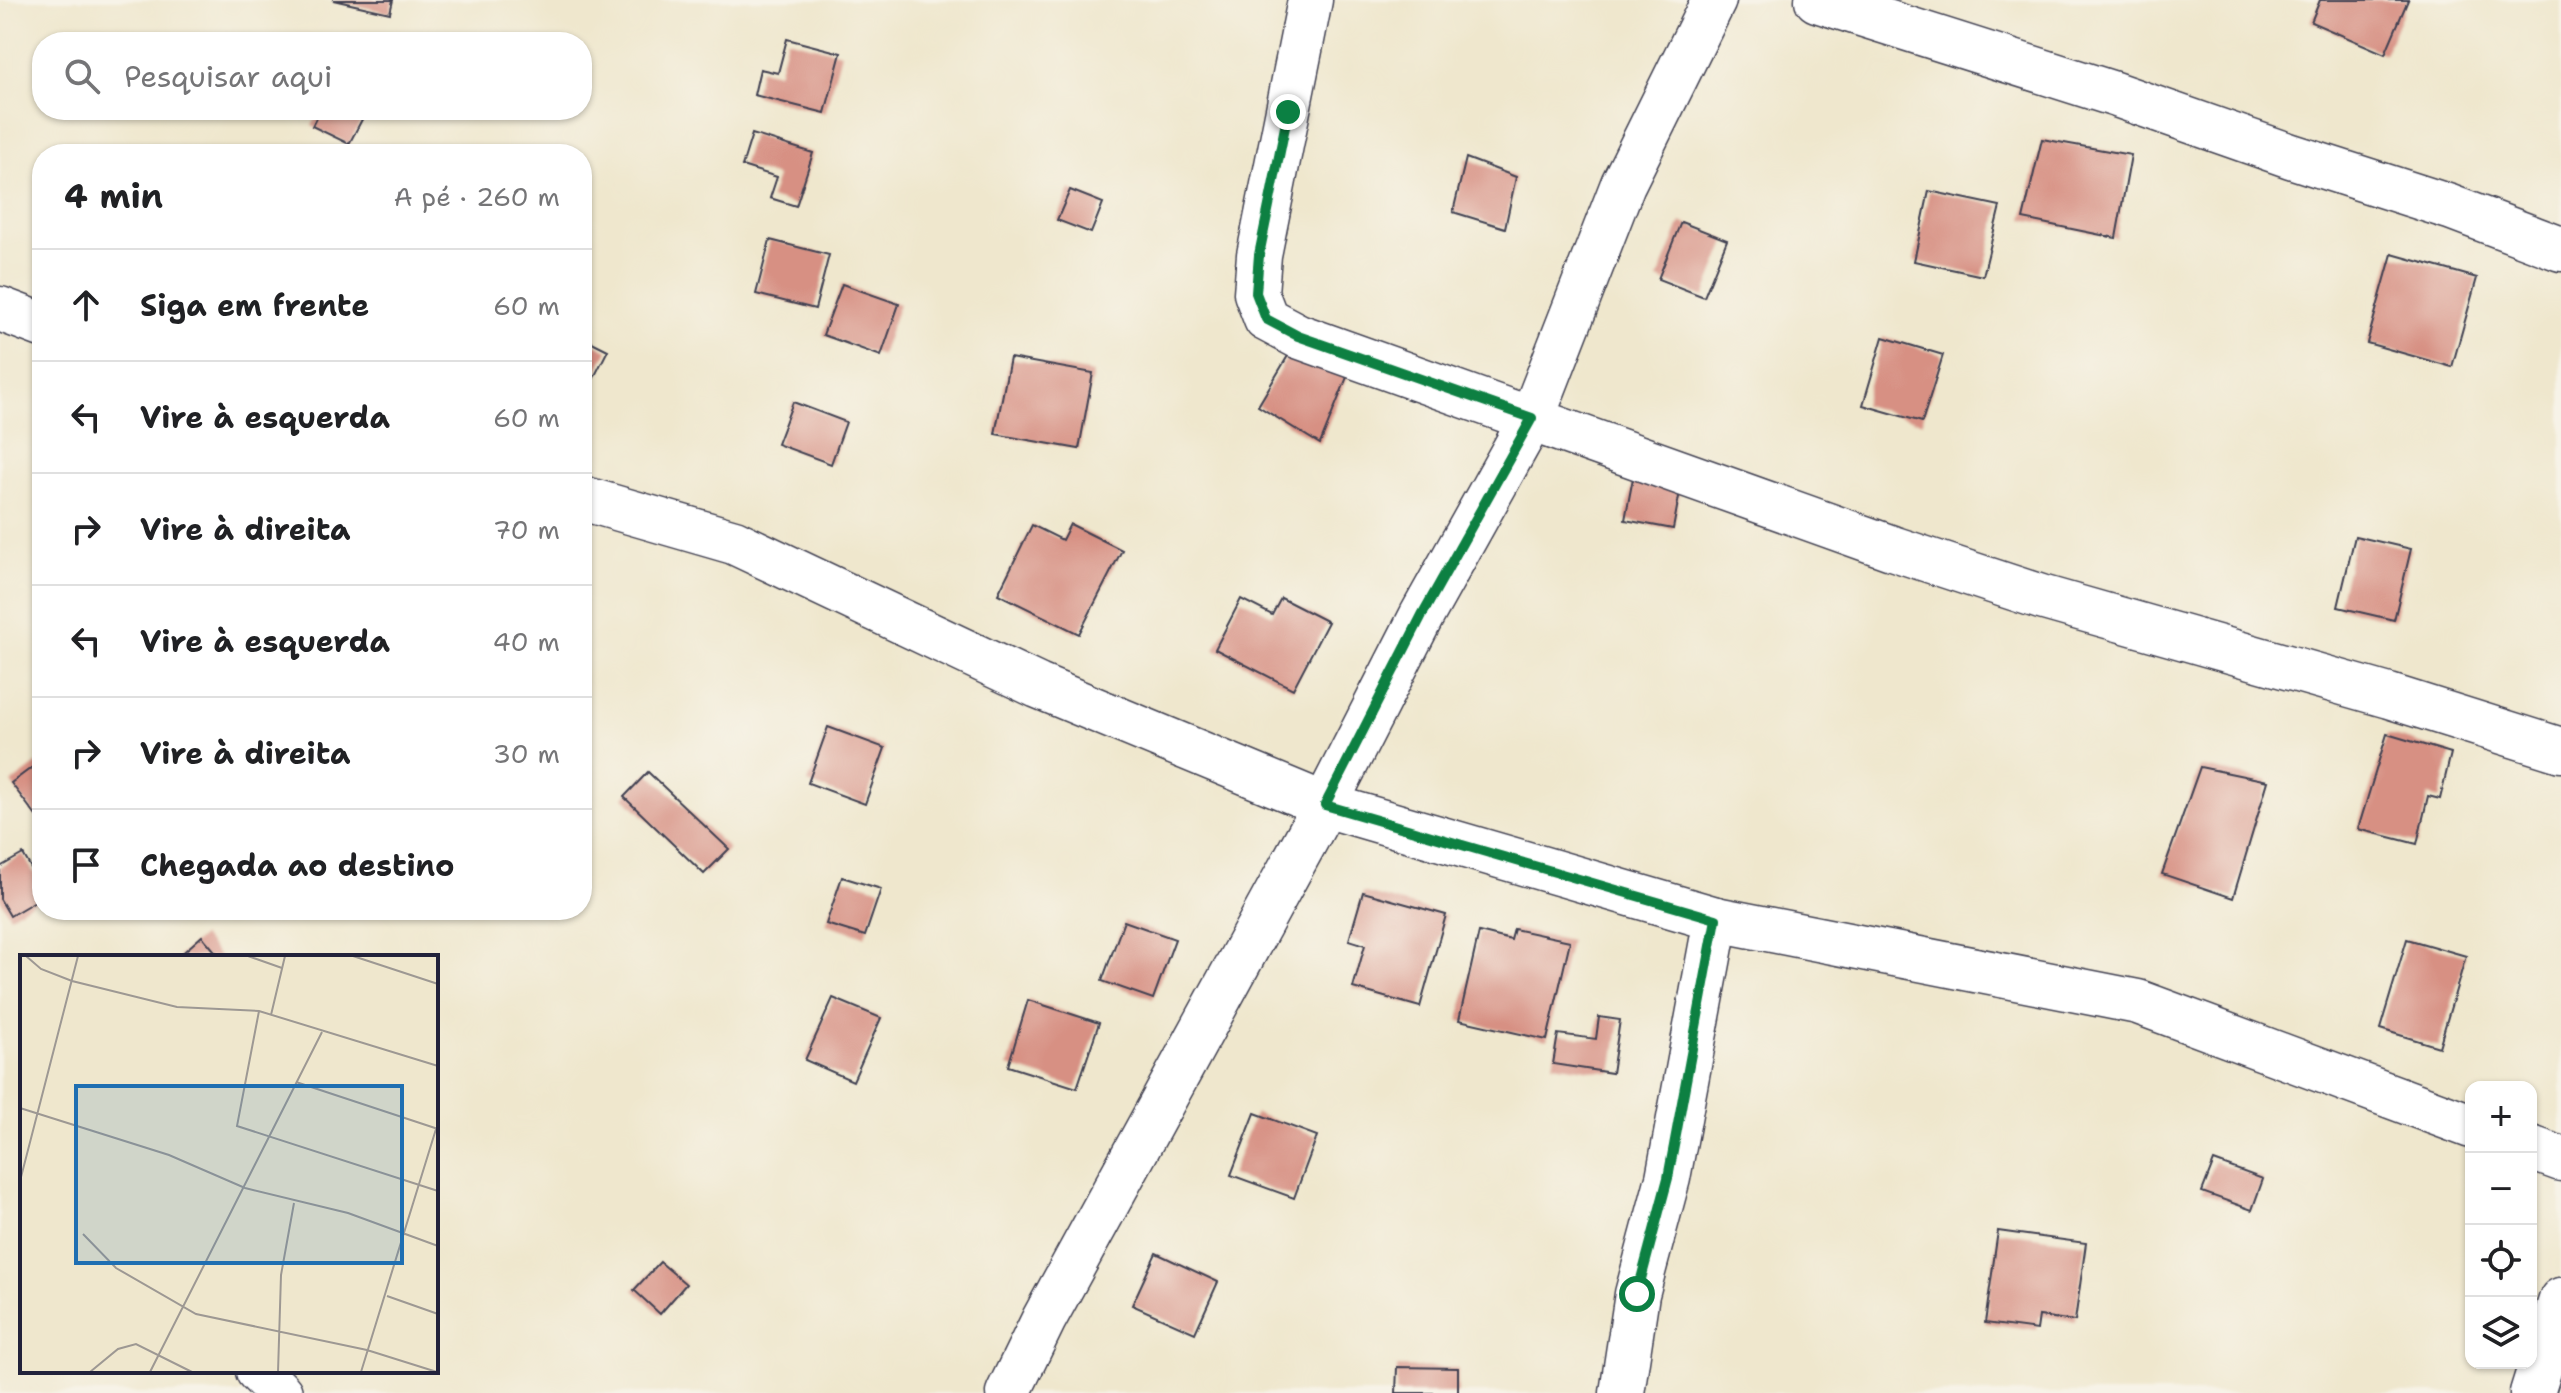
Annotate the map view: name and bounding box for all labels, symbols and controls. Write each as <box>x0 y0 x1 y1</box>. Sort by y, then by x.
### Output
search box <box>32 32 592 120</box>
icon: search <box>60 54 104 98</box>
text: Pesquisar aqui <box>124 56 333 97</box>
route end <box>1270 94 1306 130</box>
text: 4 min <box>64 173 163 219</box>
text: A pé · 260 m <box>394 179 560 214</box>
icon: ahead <box>64 283 108 327</box>
text: Siga em frente <box>140 285 369 326</box>
text: 60 m <box>493 288 560 323</box>
icon: left <box>64 395 108 439</box>
text: Vire à esquerda <box>140 397 390 438</box>
text: 60 m <box>493 400 560 435</box>
icon: right <box>64 507 108 551</box>
text: Vire à direita <box>140 509 351 550</box>
text: 70 m <box>493 512 560 547</box>
icon: left <box>64 619 108 663</box>
text: Vire à esquerda <box>140 621 390 662</box>
text: 40 m <box>493 624 560 659</box>
icon: right <box>64 731 108 775</box>
text: Vire à direita <box>140 733 351 774</box>
text: 30 m <box>493 736 560 771</box>
icon: arrive <box>64 843 108 887</box>
text: Chegada ao destino <box>140 845 455 886</box>
inset map <box>20 955 438 1373</box>
map controls <box>2465 1081 2537 1369</box>
button: + <box>2465 1081 2537 1153</box>
button: − <box>2465 1153 2537 1225</box>
button: locate <box>2465 1225 2537 1297</box>
route start <box>1619 1276 1655 1312</box>
button: layers <box>2465 1297 2537 1369</box>

